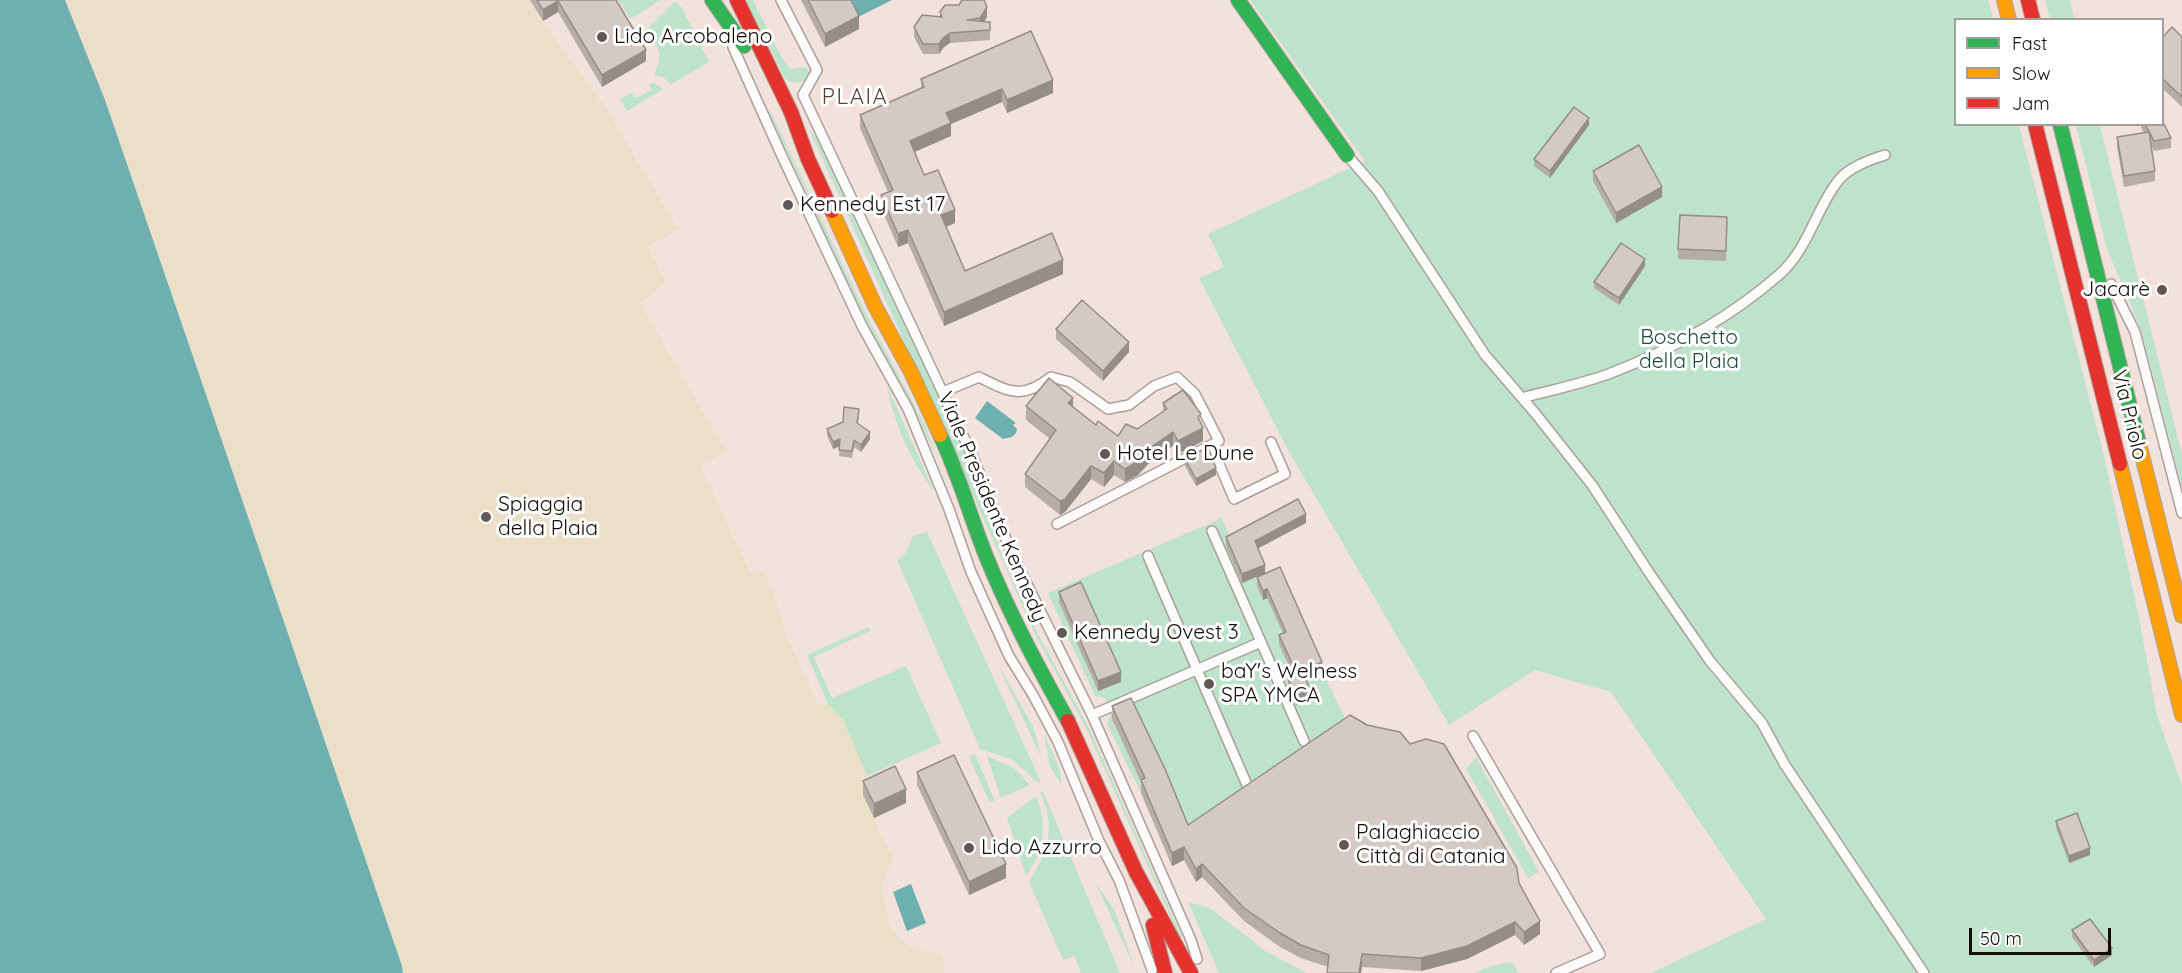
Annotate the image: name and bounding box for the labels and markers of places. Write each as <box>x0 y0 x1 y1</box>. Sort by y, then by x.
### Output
place label: Lido Arcobaleno <box>614 24 772 50</box>
marker: Lido Arcobaleno <box>595 30 609 44</box>
place label: Kennedy Est 17 <box>800 192 945 218</box>
marker: Kennedy Est 17 <box>781 198 795 212</box>
place label: Jacarè <box>2082 277 2150 303</box>
marker: Jacarè <box>2155 283 2169 297</box>
place label: Hotel Le Dune <box>1117 441 1254 467</box>
marker: Hotel Le Dune <box>1098 447 1112 461</box>
place label: Spiaggia della Plaia <box>498 492 598 542</box>
marker: Spiaggia della Plaia <box>479 510 493 524</box>
place label: Kennedy Ovest 3 <box>1074 620 1239 646</box>
marker: Kennedy Ovest 3 <box>1055 626 1069 640</box>
place label: baY's Welness SPA YMCA <box>1221 659 1357 709</box>
marker: baY's Welness SPA YMCA <box>1202 677 1216 691</box>
place label: Palaghiaccio Città di Catania <box>1356 820 1505 870</box>
place label: Lido Azzurro <box>981 835 1102 861</box>
marker: Palaghiaccio Città di Catania <box>1337 838 1351 852</box>
marker: Lido Azzurro <box>962 841 976 855</box>

